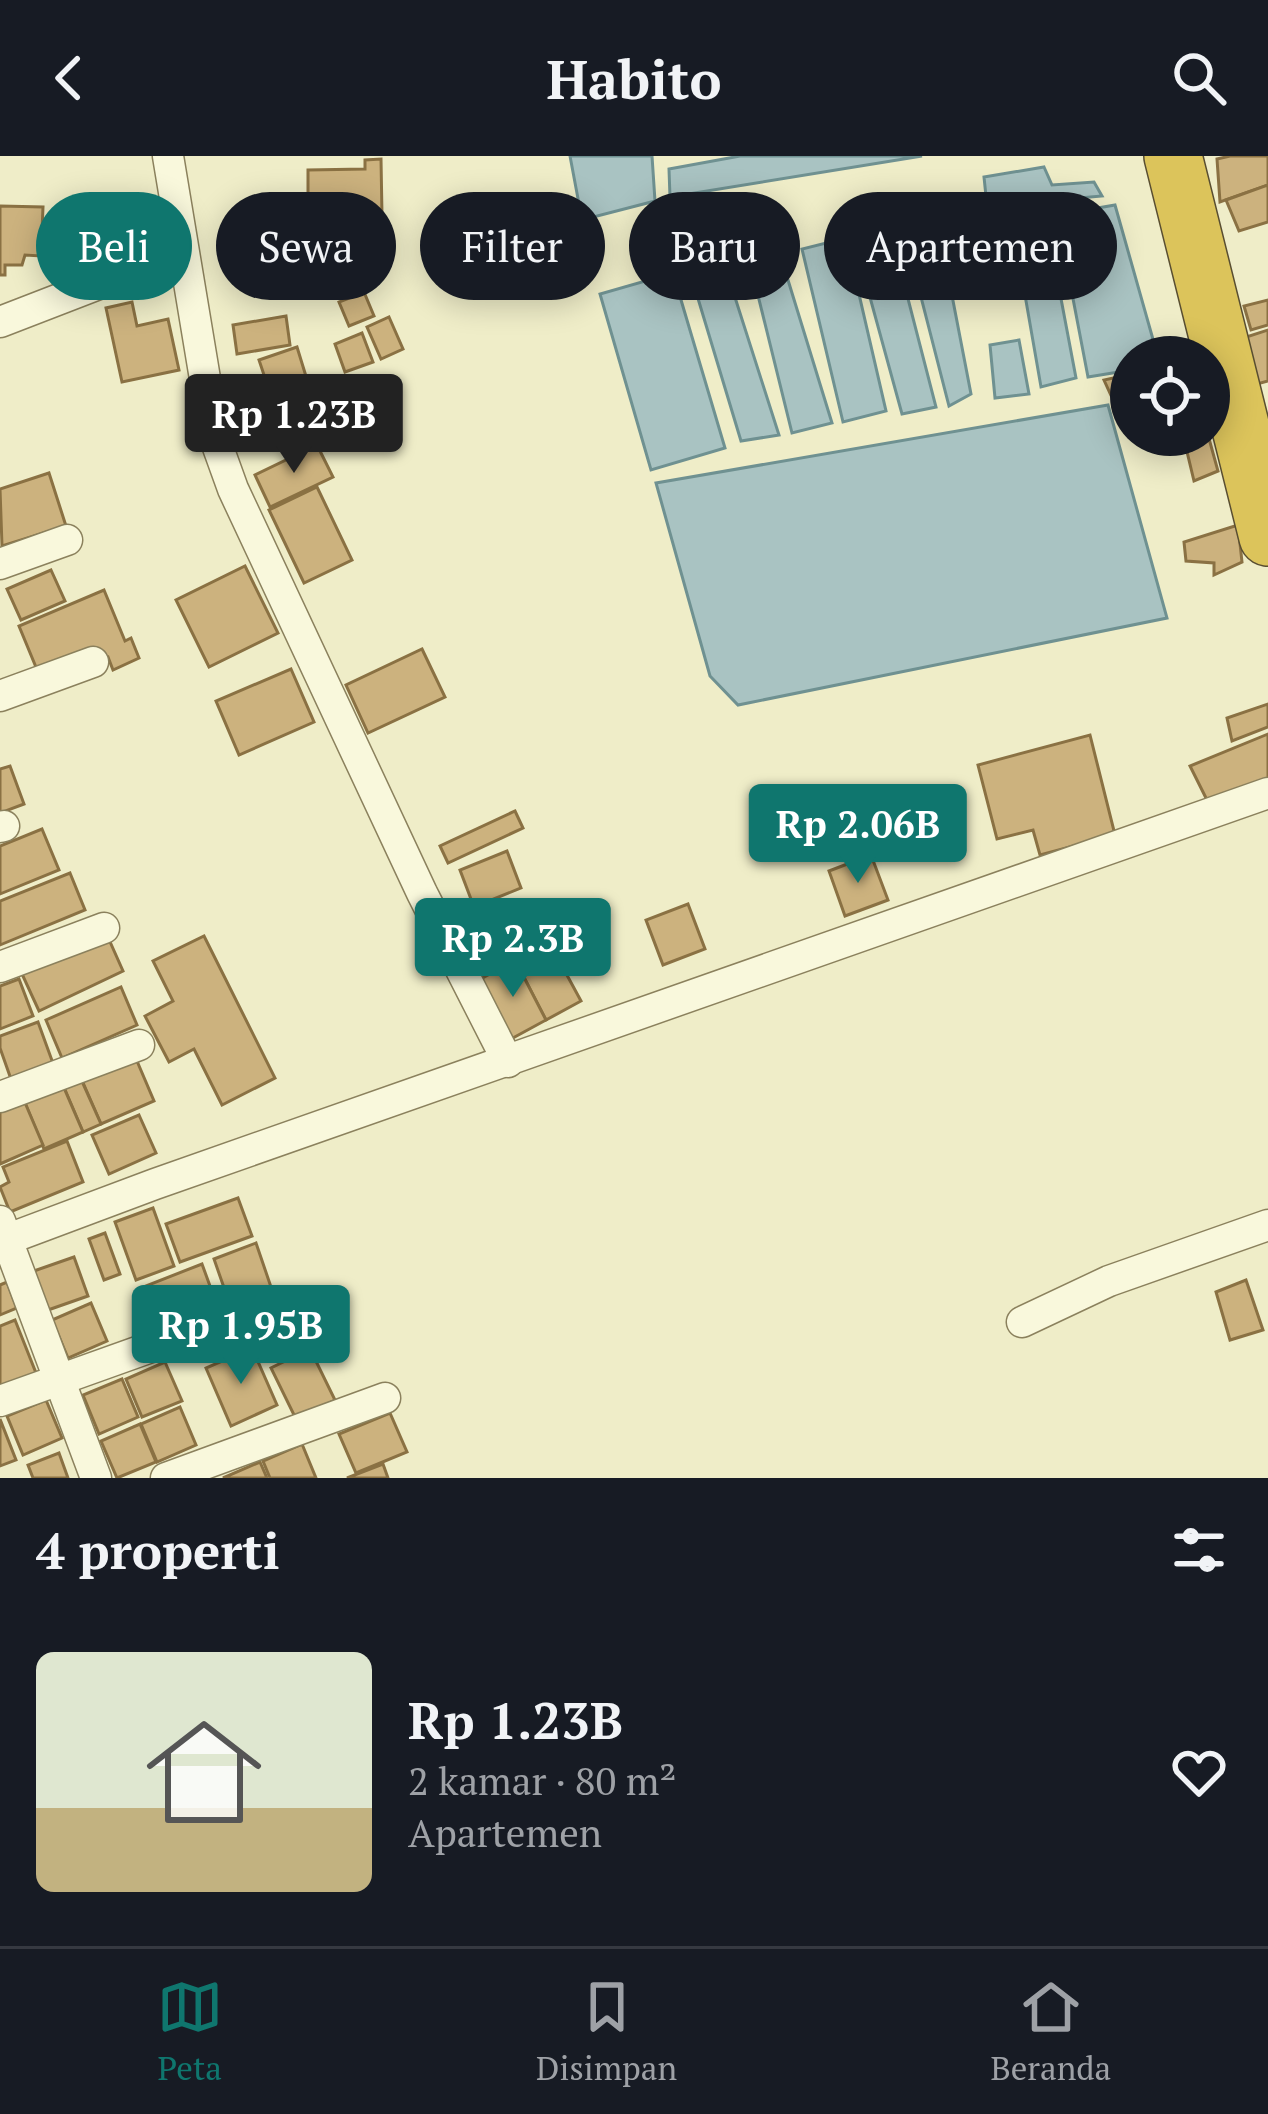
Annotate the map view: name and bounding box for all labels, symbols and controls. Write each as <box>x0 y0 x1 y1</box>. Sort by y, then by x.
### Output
text: Habito <box>547 43 721 114</box>
icon: back <box>36 45 102 111</box>
icon: search <box>1166 45 1232 111</box>
chip: Beli <box>36 192 192 300</box>
chip: Sewa <box>216 192 396 300</box>
chip: Filter <box>420 192 605 300</box>
chip: Baru <box>629 192 800 300</box>
chip: Apartemen <box>824 192 1117 300</box>
map controls <box>1110 336 1230 456</box>
button: locate <box>1110 336 1230 456</box>
pin: Rp 1.23B <box>170 374 418 476</box>
text: Rp 1.23B <box>212 387 376 439</box>
pin: Rp 2.06B <box>734 784 982 886</box>
text: Rp 2.06B <box>776 797 940 849</box>
pin: Rp 2.3B <box>402 898 624 1000</box>
text: Rp 2.3B <box>442 911 584 963</box>
pin: Rp 1.95B <box>117 1285 365 1387</box>
text: Rp 1.95B <box>159 1298 323 1350</box>
text: 4 properti <box>36 1516 280 1584</box>
icon: filters <box>1166 1517 1232 1583</box>
text: Rp 1.23B <box>408 1686 623 1754</box>
icon: home <box>132 1700 276 1844</box>
icon: heart <box>1166 1739 1232 1805</box>
text: 2 kamar · 80 m² <box>408 1754 676 1806</box>
text: Apartemen <box>408 1806 602 1858</box>
tab: Peta <box>157 1974 223 2089</box>
tab: Disimpan <box>536 1974 677 2089</box>
tab: Beranda <box>990 1974 1111 2089</box>

